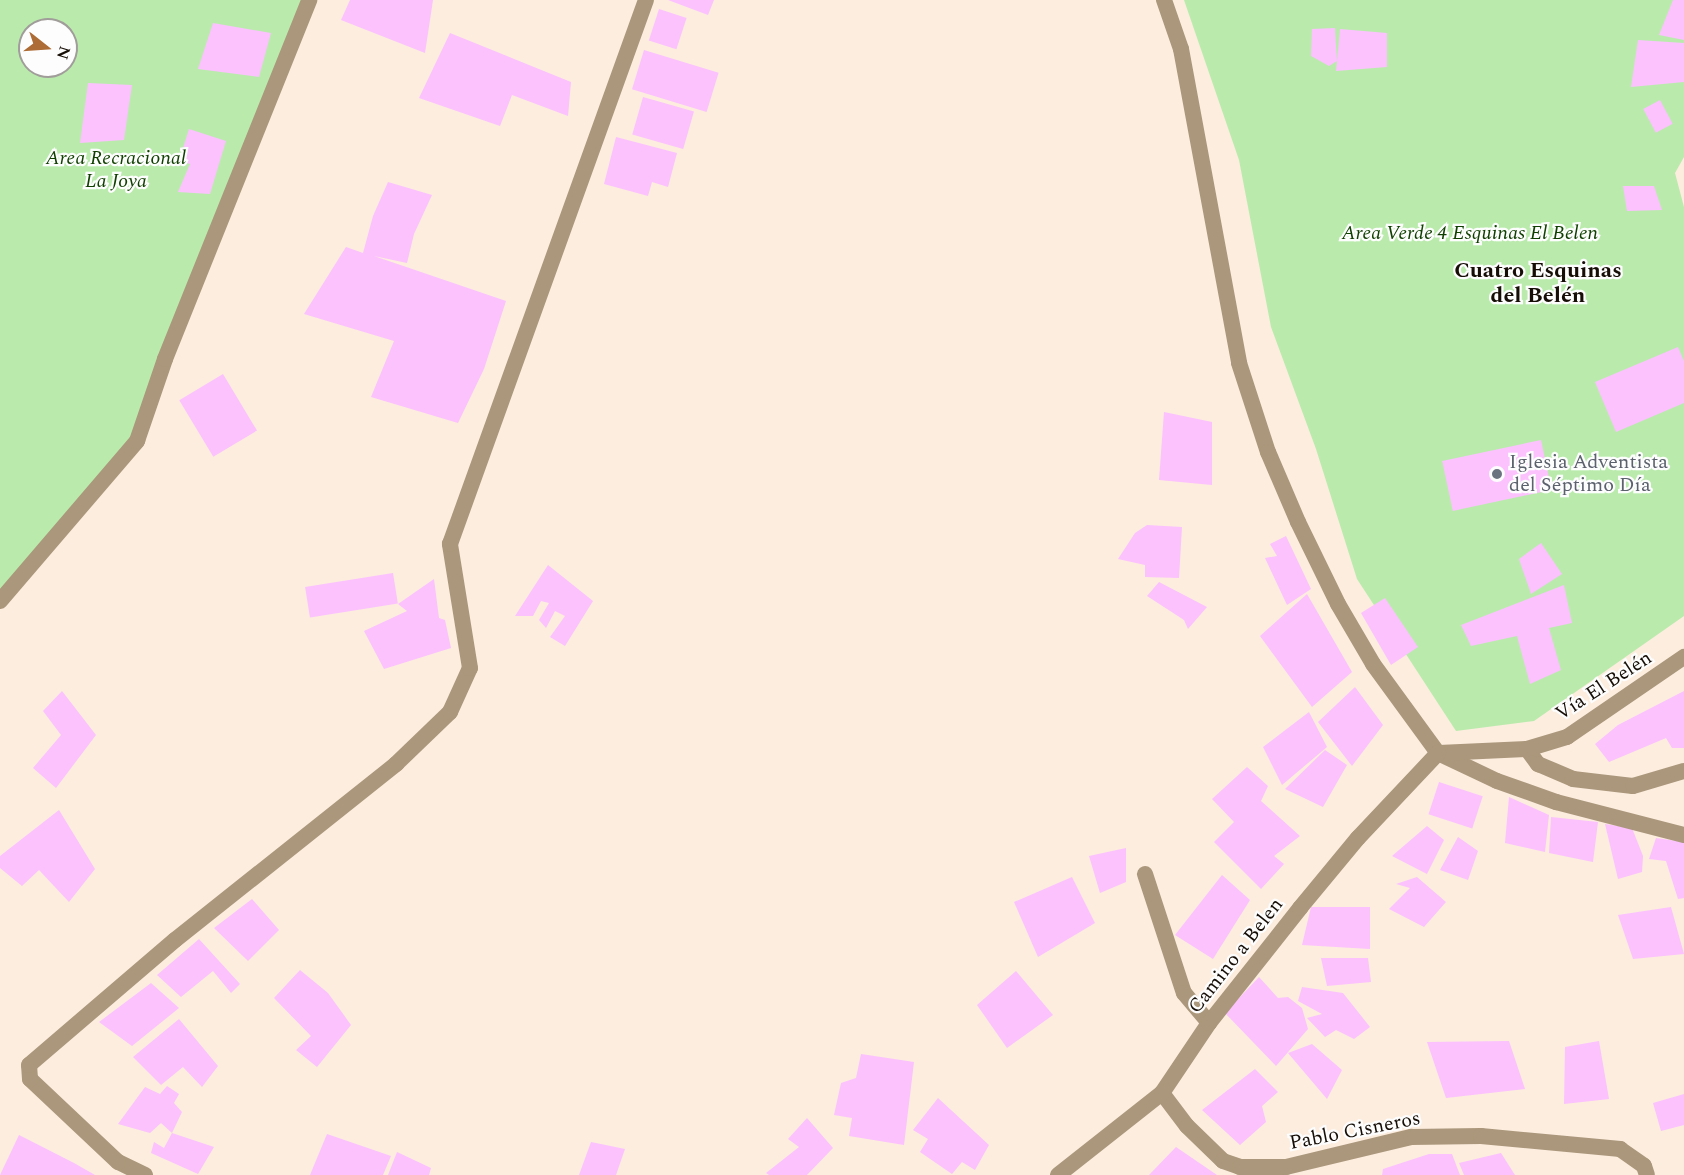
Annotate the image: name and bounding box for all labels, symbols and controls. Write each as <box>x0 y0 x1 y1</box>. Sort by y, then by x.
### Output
north arrow <box>18 18 78 78</box>
text: N <box>50 43 77 62</box>
park label: Area Recracional La Joya <box>46 147 186 194</box>
park label: Area Verde 4 Esquinas El Belen <box>1342 221 1598 245</box>
district label: Cuatro Esquinas del Belén <box>1454 257 1622 308</box>
place label: Iglesia Adventista del Séptimo Día <box>1509 450 1668 497</box>
marker: Iglesia Adventista del Séptimo Día <box>1490 467 1504 481</box>
street label: Vía El Belén <box>1551 646 1657 726</box>
street label: Camino a Belen <box>1183 893 1289 1019</box>
street label: Pablo Cisneros <box>1287 1107 1423 1155</box>

